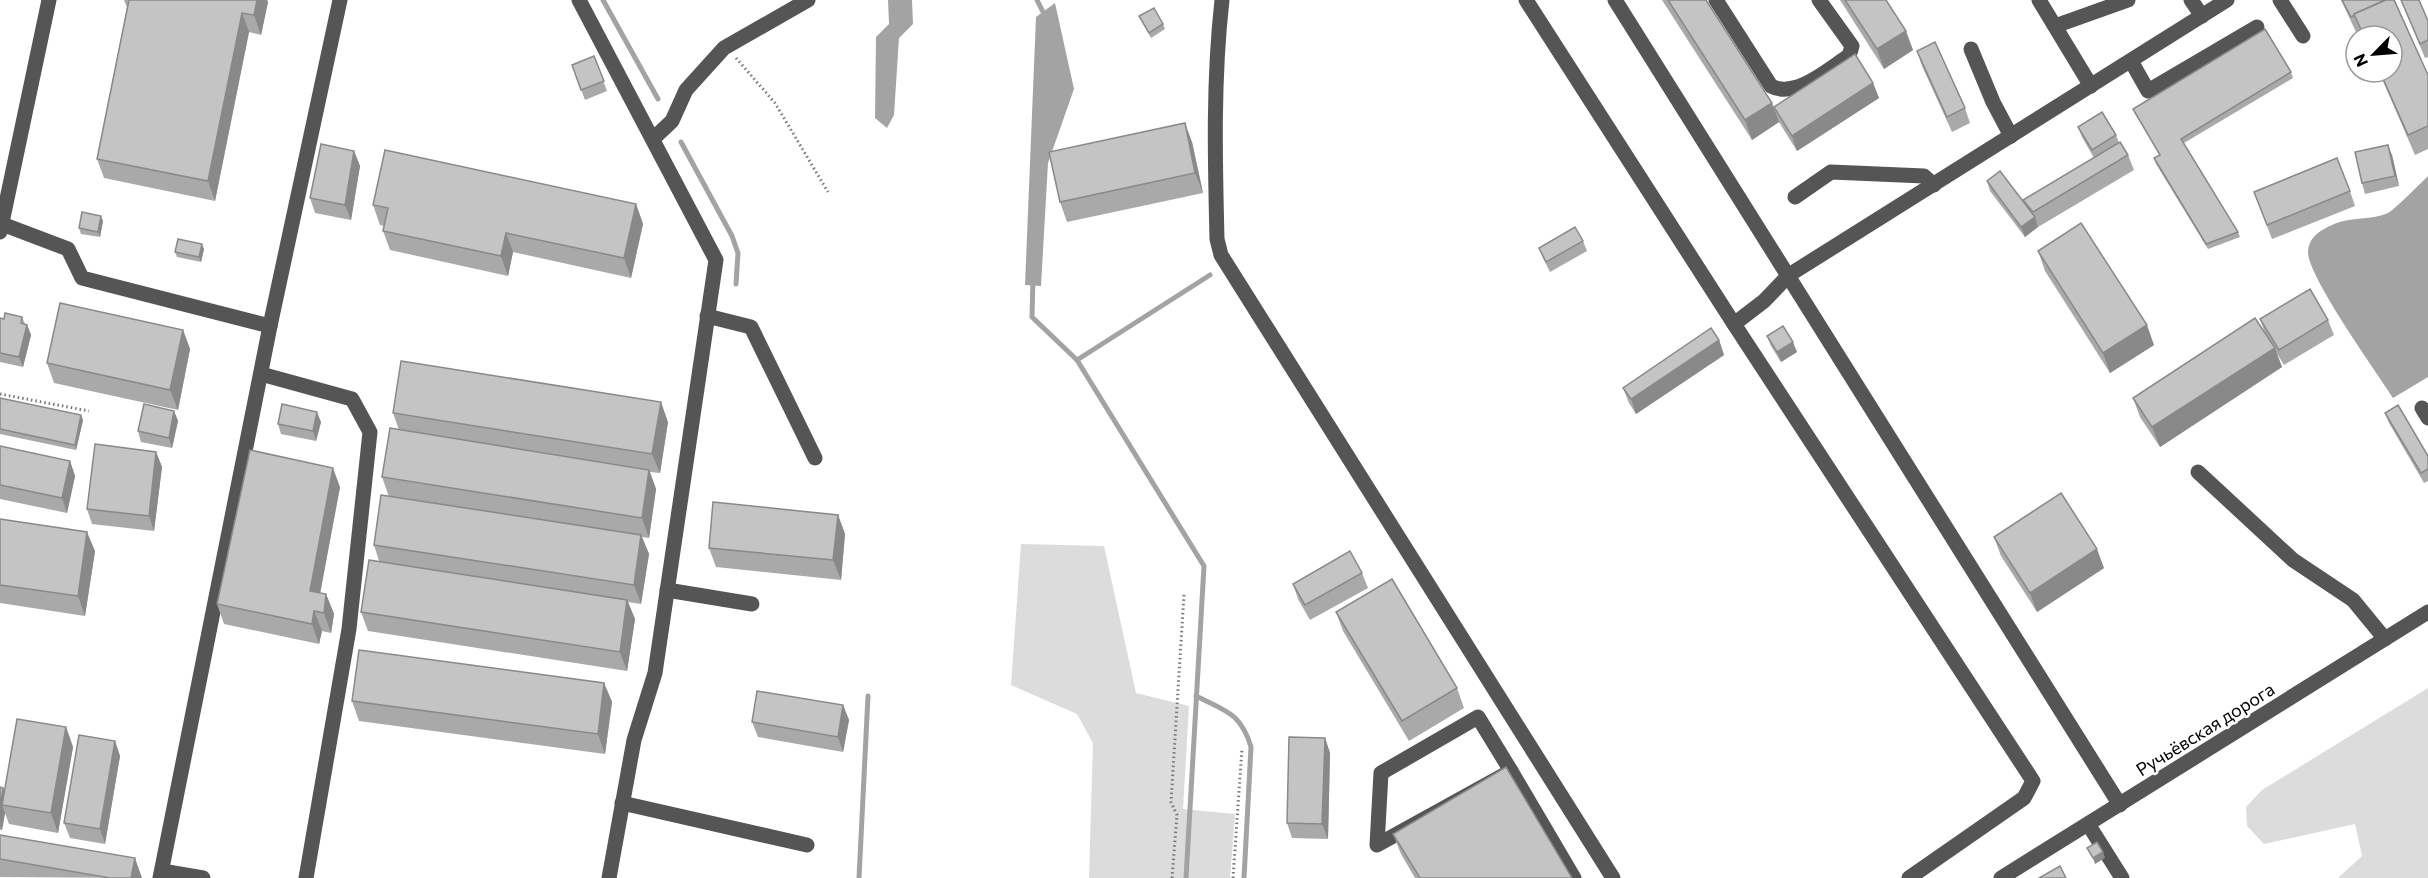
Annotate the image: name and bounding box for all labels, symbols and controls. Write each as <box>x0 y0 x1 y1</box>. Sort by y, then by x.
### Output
north arrow <box>2344 24 2404 84</box>
text: N <box>2349 51 2371 70</box>
street label: Ручьёвская дорога <box>2132 678 2278 780</box>

